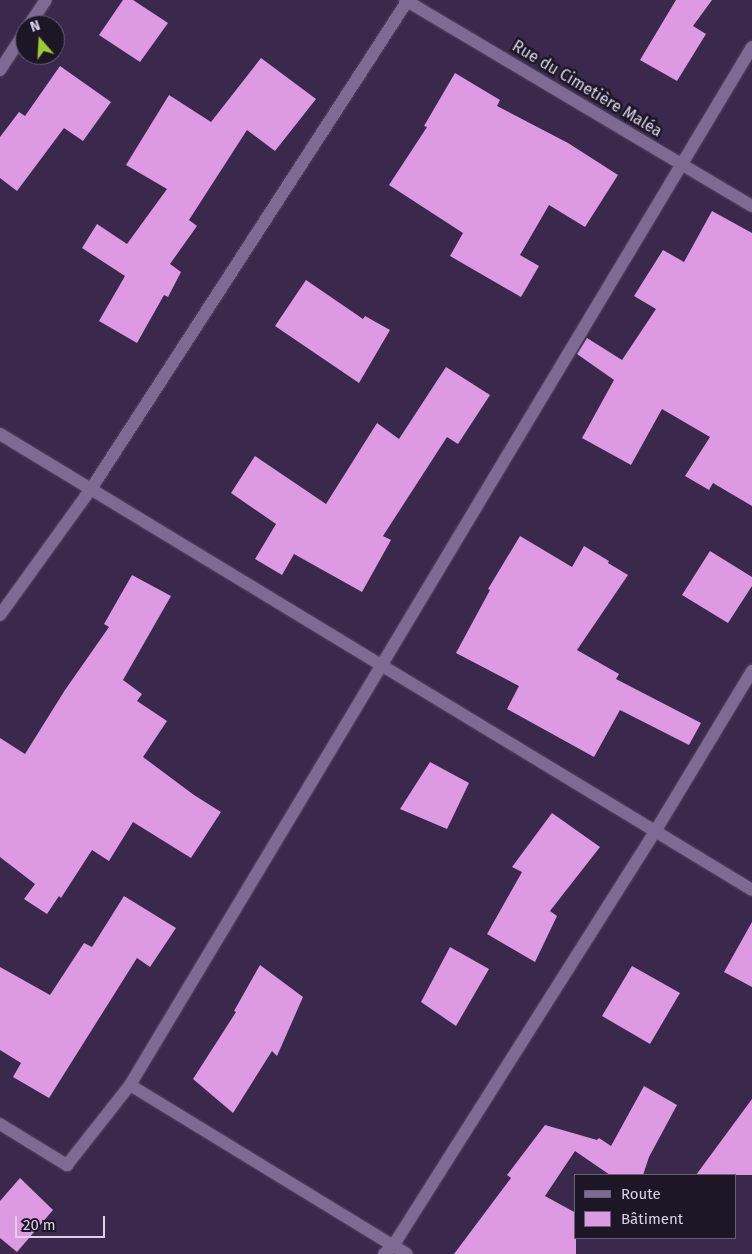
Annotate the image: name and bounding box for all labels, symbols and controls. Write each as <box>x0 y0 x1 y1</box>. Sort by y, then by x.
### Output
north arrow <box>15 15 65 65</box>
text: N <box>28 17 42 36</box>
street label: Rue du Cimetière Maléa <box>509 37 665 141</box>
legend <box>574 1174 737 1239</box>
text: Route <box>621 1185 661 1203</box>
scale bar <box>18 1206 108 1238</box>
text: Bâtiment <box>621 1210 683 1228</box>
text: 20 m <box>23 1216 56 1234</box>

